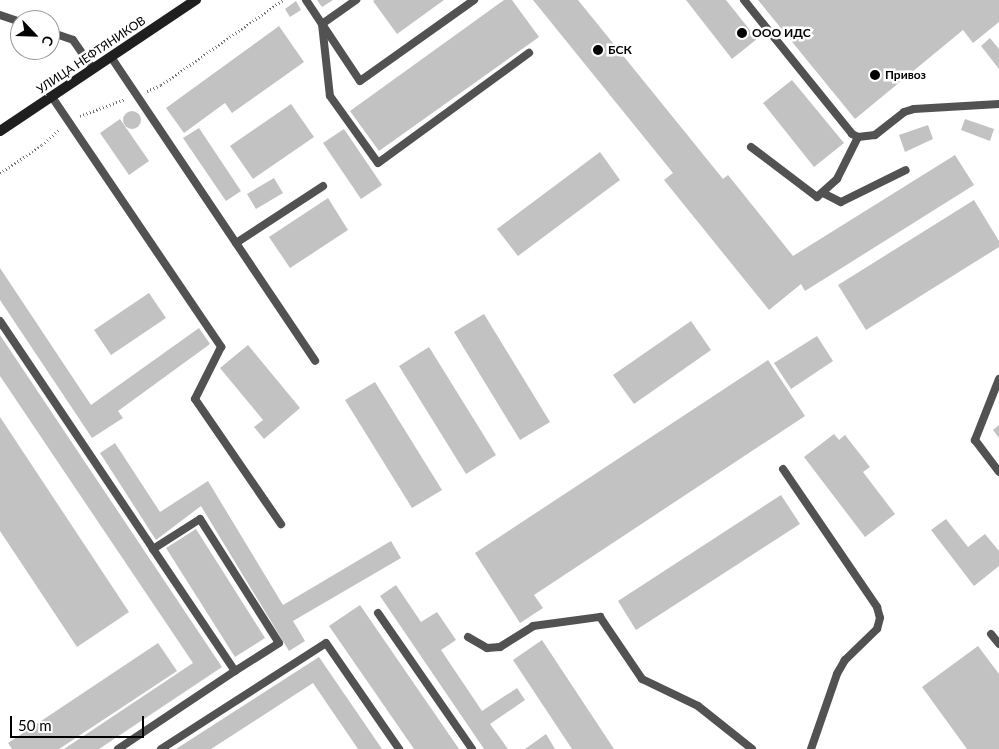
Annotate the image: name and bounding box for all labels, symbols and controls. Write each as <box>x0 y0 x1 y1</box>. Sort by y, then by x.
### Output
north arrow <box>10 10 60 60</box>
street label: УЛИЦА НЕФТЯНИКОВ <box>34 13 148 97</box>
place label: ООО ИДС <box>752 26 811 40</box>
marker: ООО ИДС <box>736 27 748 39</box>
text: С <box>39 33 58 49</box>
place label: БСК <box>608 43 632 57</box>
marker: БСК <box>592 44 604 56</box>
place label: Привоз <box>885 68 926 82</box>
marker: Привоз <box>869 69 881 81</box>
scale bar <box>12 706 146 738</box>
text: 50 m <box>18 716 52 734</box>

